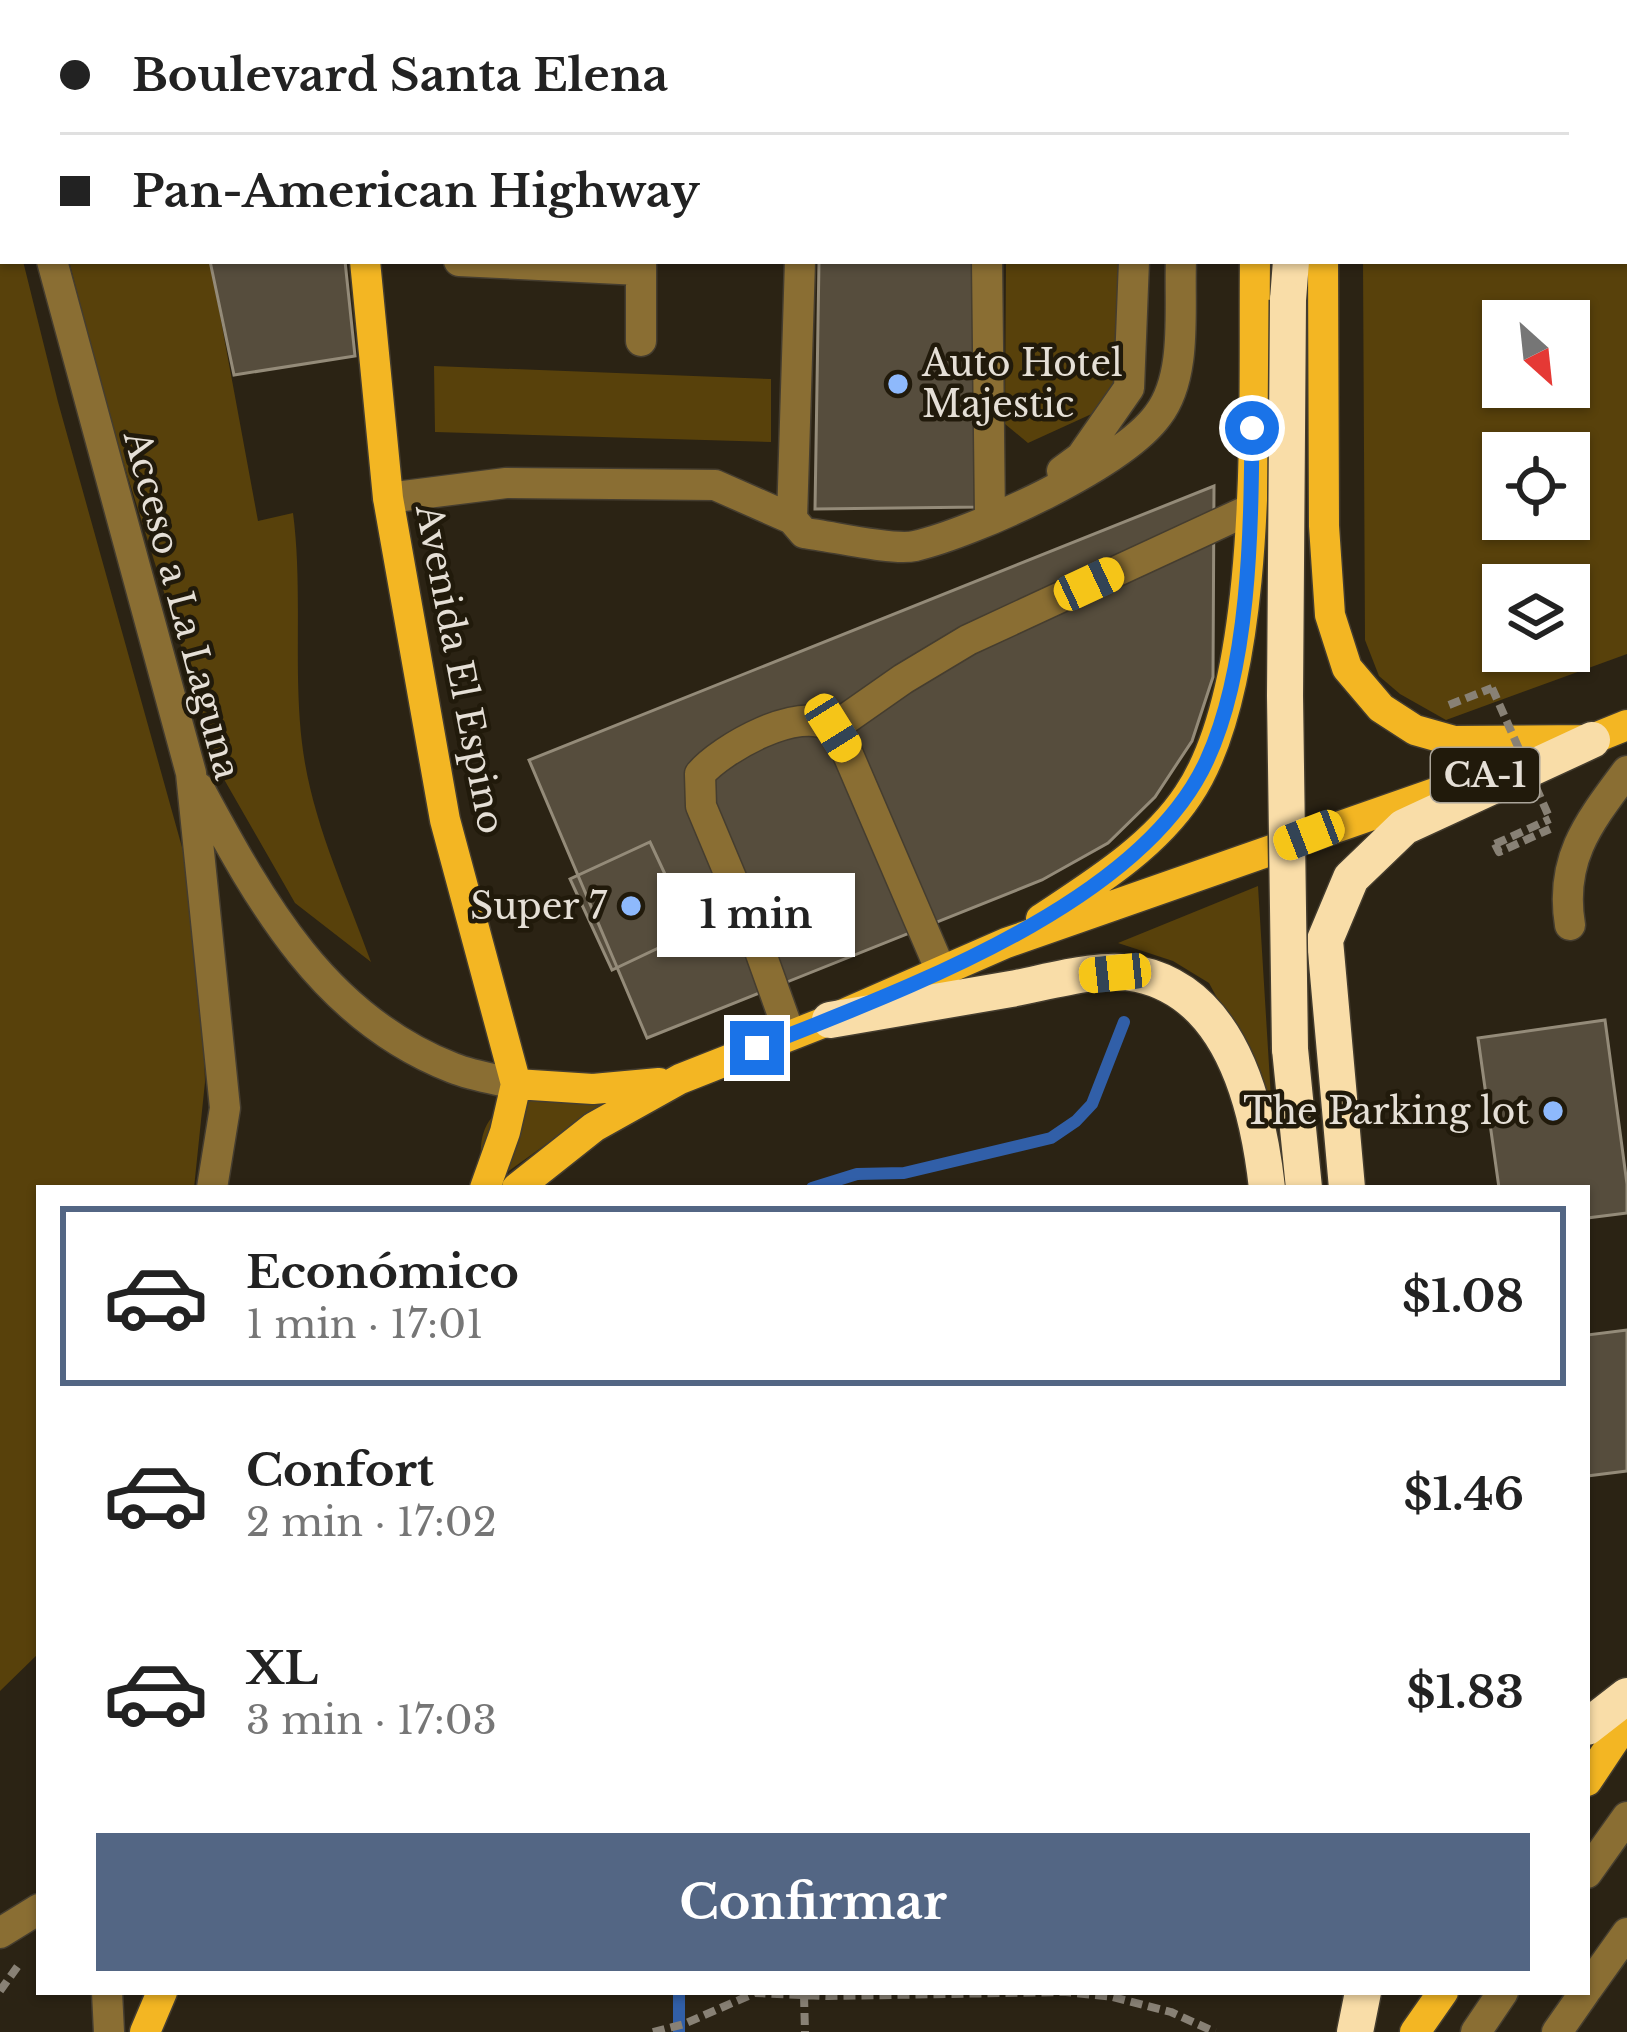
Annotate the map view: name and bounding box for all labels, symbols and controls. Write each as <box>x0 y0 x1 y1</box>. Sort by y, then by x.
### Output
text: Boulevard Santa Elena <box>132 47 668 103</box>
text: Pan-American Highway <box>132 163 700 219</box>
north arrow <box>1482 300 1590 408</box>
map controls <box>1482 300 1590 672</box>
place label: Auto Hotel Majestic <box>921 341 1123 427</box>
marker: Auto Hotel Majestic <box>885 371 911 397</box>
route start <box>1225 401 1279 455</box>
street label: Acceso a La Laguna <box>114 425 250 784</box>
button: locate <box>1482 432 1590 540</box>
street label: Avenida El Espino <box>406 500 514 837</box>
car <box>1049 552 1129 616</box>
button: layers <box>1482 564 1590 672</box>
car <box>799 688 867 768</box>
road number: CA-1 <box>1431 748 1539 802</box>
car <box>1269 805 1349 865</box>
callout: 1 min <box>658 874 856 958</box>
place label: Super 7 <box>470 884 608 929</box>
text: 1 min <box>700 890 812 939</box>
marker: Super 7 <box>618 893 644 919</box>
car <box>1077 951 1153 995</box>
route end <box>730 1021 784 1075</box>
place label: The Parking lot <box>1243 1089 1529 1134</box>
marker: The Parking lot <box>1540 1098 1566 1124</box>
icon: car <box>102 1242 210 1350</box>
text: Económico <box>246 1244 519 1300</box>
text: $1.08 <box>1402 1268 1524 1324</box>
text: 1 min · 17:01 <box>246 1300 483 1349</box>
icon: car <box>102 1440 210 1548</box>
text: Confort <box>246 1442 434 1498</box>
text: $1.46 <box>1403 1466 1524 1522</box>
text: 2 min · 17:02 <box>246 1498 497 1547</box>
icon: car <box>102 1638 210 1746</box>
text: XL <box>246 1640 318 1696</box>
text: $1.83 <box>1406 1664 1524 1720</box>
text: 3 min · 17:03 <box>246 1696 497 1745</box>
button: Confirmar <box>96 1833 1530 1971</box>

